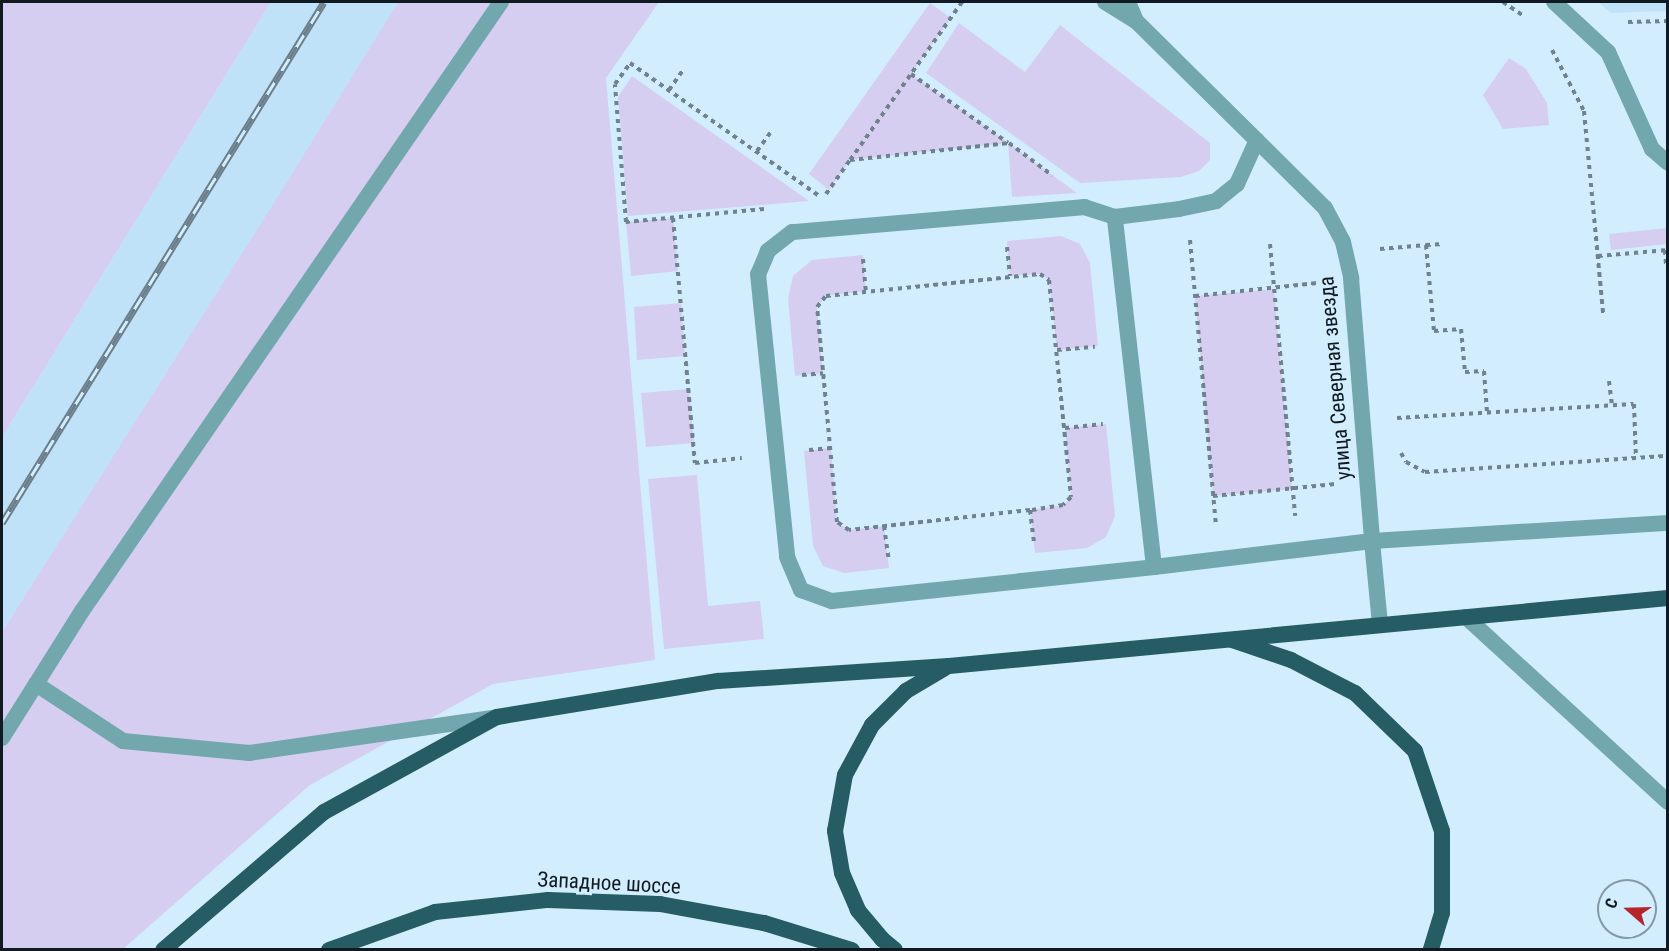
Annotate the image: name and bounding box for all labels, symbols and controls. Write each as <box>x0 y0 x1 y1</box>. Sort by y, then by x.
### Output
street label: улица Северная звезда <box>1314 275 1356 481</box>
street label: Западное шоссе <box>537 867 681 899</box>
north arrow <box>1597 879 1657 939</box>
text: С <box>1601 896 1622 911</box>

